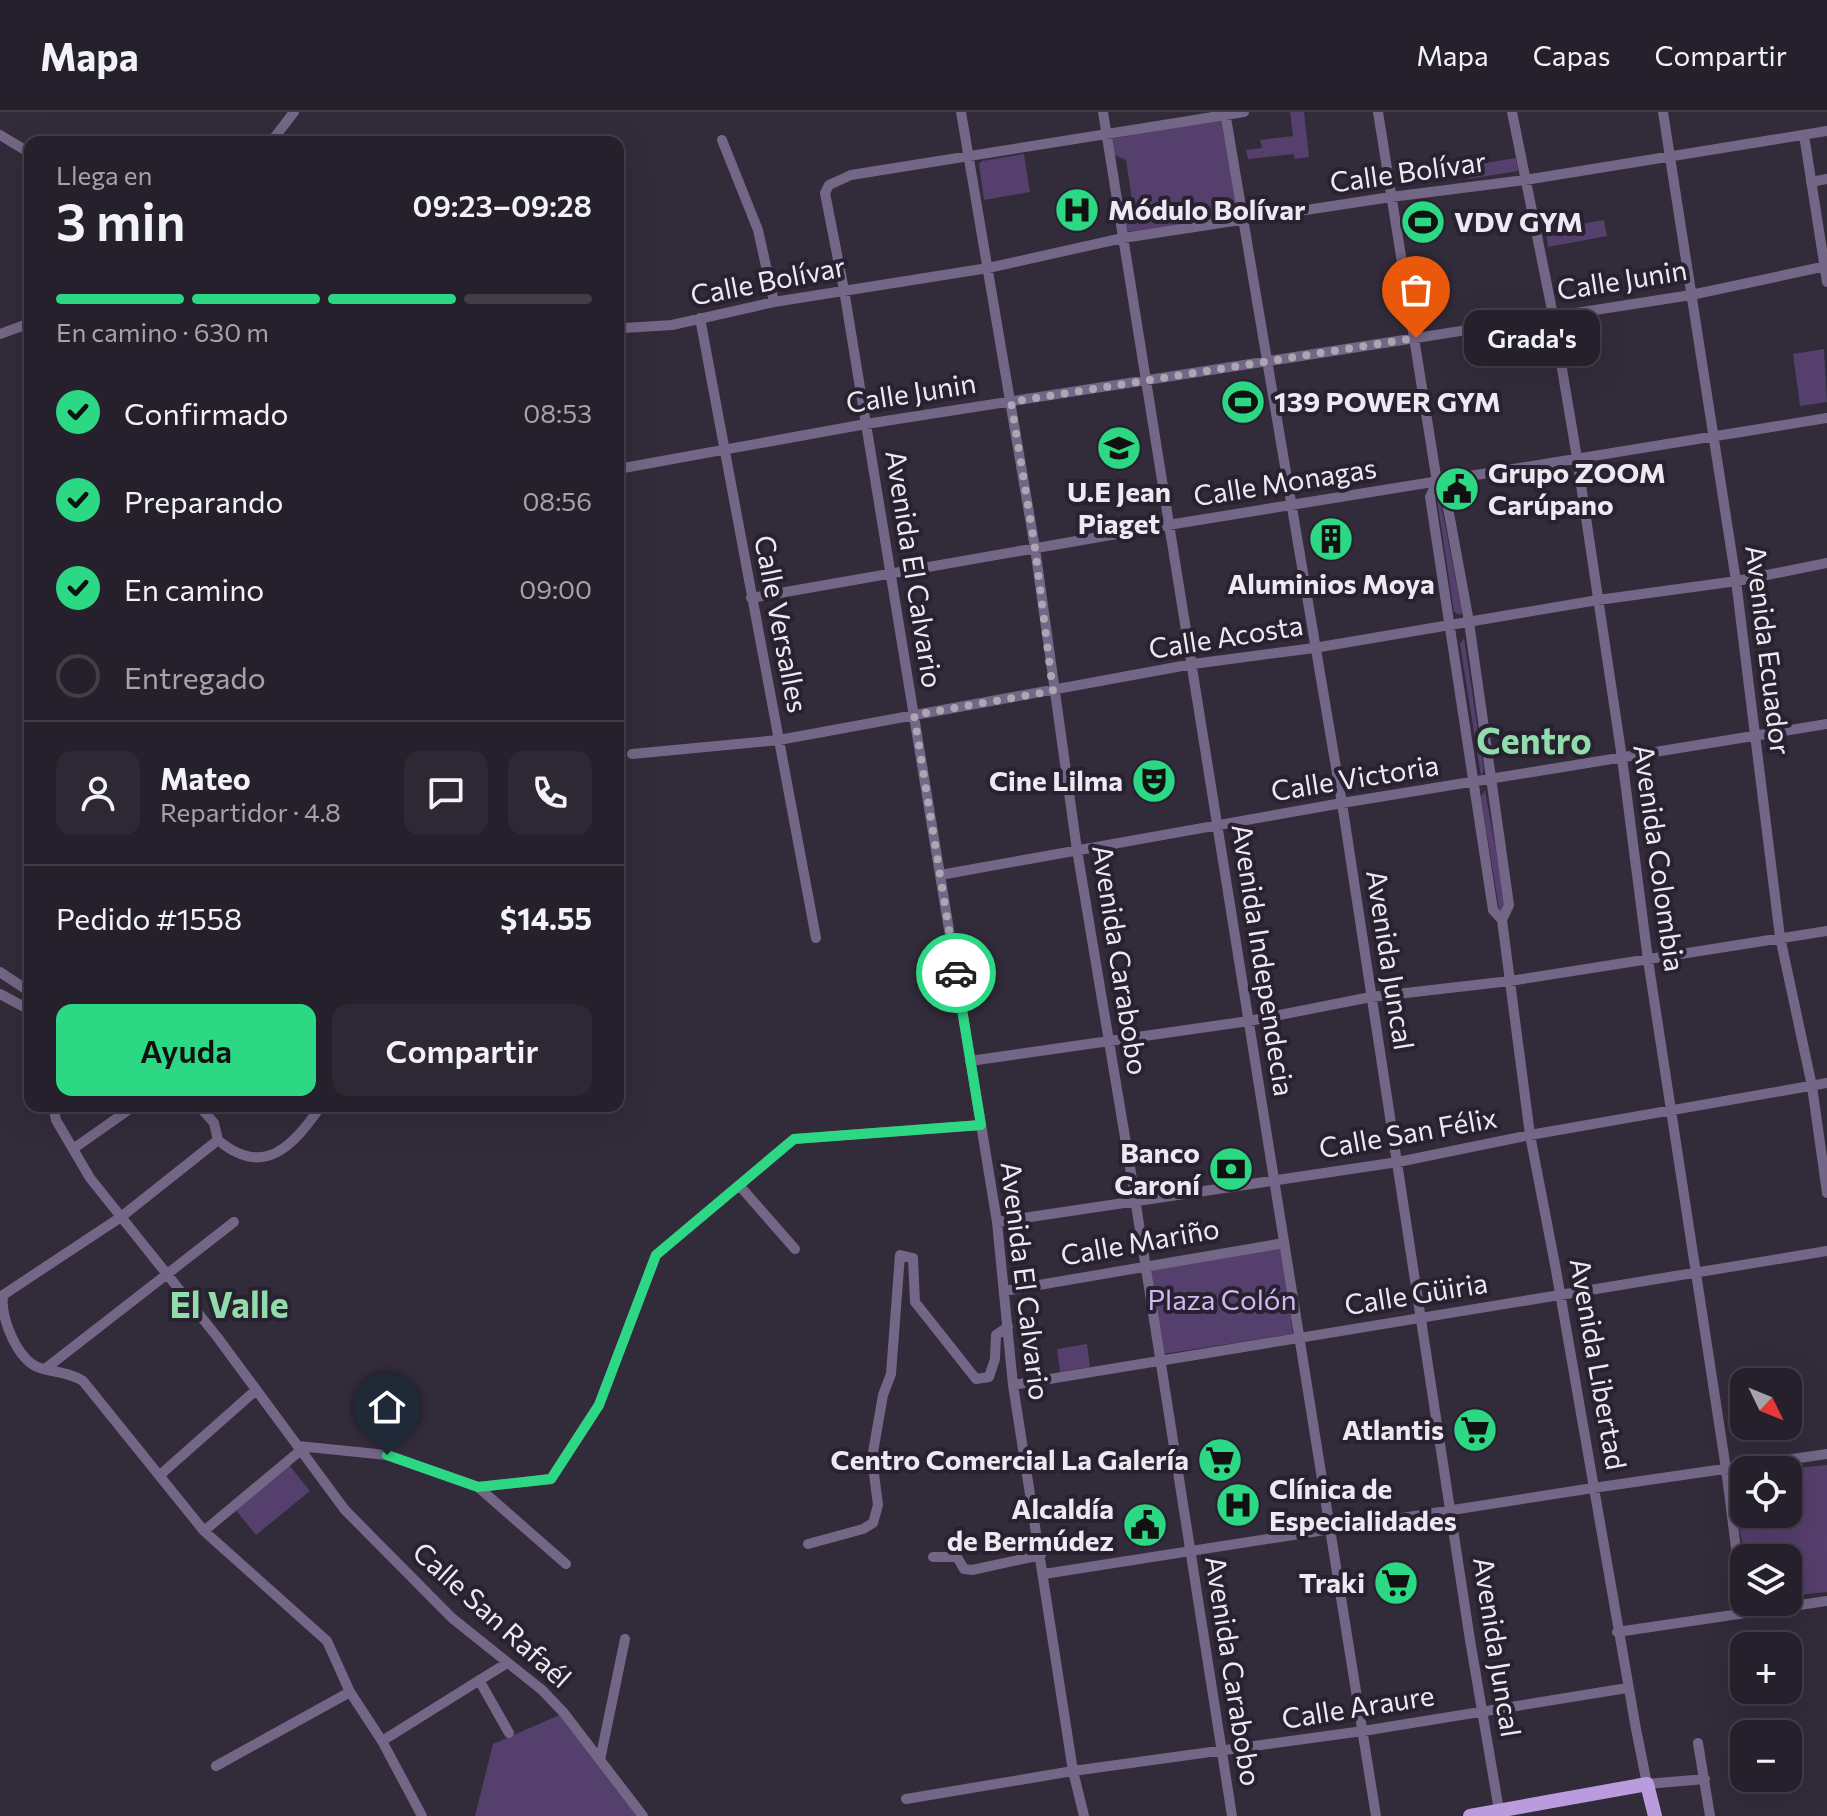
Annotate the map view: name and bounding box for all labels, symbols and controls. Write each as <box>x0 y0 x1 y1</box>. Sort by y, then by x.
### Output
text: Mapa <box>40 32 139 79</box>
text: Mapa <box>1416 38 1489 72</box>
text: Capas <box>1533 38 1610 72</box>
text: Compartir <box>1654 38 1787 72</box>
street label: Calle Bolívar <box>1328 143 1488 199</box>
text: Llega en <box>56 159 152 190</box>
text: 09:23–09:28 <box>413 186 592 223</box>
hospital icon: Módulo Bolívar <box>1053 186 1101 234</box>
text: 3 min <box>56 188 185 252</box>
place label: Módulo Bolívar <box>1108 192 1306 226</box>
sports icon: VDV GYM <box>1399 198 1447 246</box>
place label: VDV GYM <box>1454 204 1583 238</box>
street label: Calle Bolívar <box>687 248 848 312</box>
street label: Calle Junin <box>1554 252 1689 306</box>
pin <box>1382 256 1450 338</box>
icon: bag <box>1394 268 1438 312</box>
callout: Grada's <box>1464 310 1600 366</box>
text: En camino · 630 m <box>56 316 269 347</box>
text: Grada's <box>1487 322 1577 353</box>
street label: Calle Junin <box>843 365 978 419</box>
sports icon: 139 POWER GYM <box>1219 378 1267 426</box>
place label: 139 POWER GYM <box>1274 384 1501 418</box>
icon: check <box>56 390 100 434</box>
text: Confirmado <box>124 394 288 431</box>
text: 08:53 <box>523 397 592 428</box>
school or university icon: U.E Jean Piaget <box>1095 424 1143 472</box>
street label: Avenida El Calvario <box>879 448 951 690</box>
street label: Calle Monagas <box>1191 450 1379 512</box>
place label: Grupo ZOOM Carúpano <box>1488 455 1666 521</box>
public building icon: Grupo ZOOM Carúpano <box>1433 465 1481 513</box>
place label: U.E Jean Piaget <box>1067 474 1171 540</box>
icon: check <box>56 478 100 522</box>
text: Preparando <box>124 482 283 519</box>
text: 08:56 <box>522 485 592 516</box>
building icon: Aluminios Moya <box>1307 515 1355 563</box>
street label: Calle Versalles <box>748 532 816 715</box>
street label: Avenida Ecuador <box>1739 543 1799 757</box>
icon: check <box>56 566 100 610</box>
place label: Aluminios Moya <box>1227 566 1435 600</box>
text: En camino <box>124 570 264 607</box>
text: 09:00 <box>519 573 592 604</box>
street label: Calle Acosta <box>1146 607 1306 665</box>
text: Entregado <box>124 658 266 695</box>
district label: Centro <box>1476 717 1592 761</box>
street label: Avenida Colombia <box>1627 742 1693 974</box>
street label: Calle Victoria <box>1268 747 1441 807</box>
button: person <box>56 751 140 835</box>
button: chat <box>404 751 488 835</box>
button: phone <box>508 751 592 835</box>
theatre icon: Cine Lilma <box>1130 757 1178 805</box>
text: Mateo <box>160 759 251 796</box>
place label: Cine Lilma <box>989 763 1123 797</box>
text: Repartidor · 4.8 <box>160 796 341 827</box>
street label: Avenida Independecia <box>1226 821 1302 1098</box>
street label: Avenida Carabobo <box>1086 842 1156 1077</box>
street label: Avenida Juncal <box>1360 867 1422 1052</box>
text: Pedido #1558 <box>56 899 242 936</box>
text: $14.55 <box>500 899 592 936</box>
courier <box>916 933 996 1013</box>
icon: car <box>934 951 978 995</box>
button: Ayuda <box>56 1004 316 1096</box>
button: Compartir <box>332 1004 592 1096</box>
street label: Calle San Félix <box>1316 1100 1500 1164</box>
place label: Banco Caroní <box>1114 1135 1201 1201</box>
bank icon: Banco Caroní <box>1207 1145 1255 1193</box>
street label: Avenida El Calvario <box>994 1160 1058 1402</box>
street label: Calle Mariño <box>1058 1210 1222 1272</box>
street label: Avenida Libertad <box>1564 1255 1634 1472</box>
street label: Calle Güiria <box>1342 1265 1490 1321</box>
district label: El Valle <box>169 1281 289 1325</box>
park label: Plaza Colón <box>1147 1282 1297 1316</box>
north arrow <box>1730 1368 1802 1440</box>
map controls <box>1730 1368 1802 1792</box>
pin <box>353 1373 421 1455</box>
icon: home <box>365 1385 409 1429</box>
supermarket icon: Atlantis <box>1451 1406 1499 1454</box>
place label: Atlantis <box>1342 1412 1444 1446</box>
supermarket icon: Centro Comercial La Galería <box>1196 1436 1244 1484</box>
place label: Centro Comercial La Galería <box>831 1442 1189 1476</box>
button: locate <box>1730 1456 1802 1528</box>
place label: Clínica de Especialidades <box>1269 1471 1457 1537</box>
hospital icon: Clínica de Especialidades <box>1214 1481 1262 1529</box>
place label: Alcaldía de Bermúdez <box>947 1491 1114 1557</box>
public building icon: Alcaldía de Bermúdez <box>1121 1501 1169 1549</box>
street label: Calle San Rafaél <box>406 1534 579 1694</box>
button: layers <box>1730 1544 1802 1616</box>
street label: Avenida Carabobo <box>1199 1553 1269 1788</box>
street label: Avenida Juncal <box>1467 1554 1529 1739</box>
supermarket icon: Traki <box>1372 1559 1420 1607</box>
place label: Traki <box>1299 1565 1365 1599</box>
button: + <box>1730 1632 1802 1704</box>
street label: Calle Araure <box>1279 1677 1437 1735</box>
button: − <box>1730 1720 1802 1792</box>

